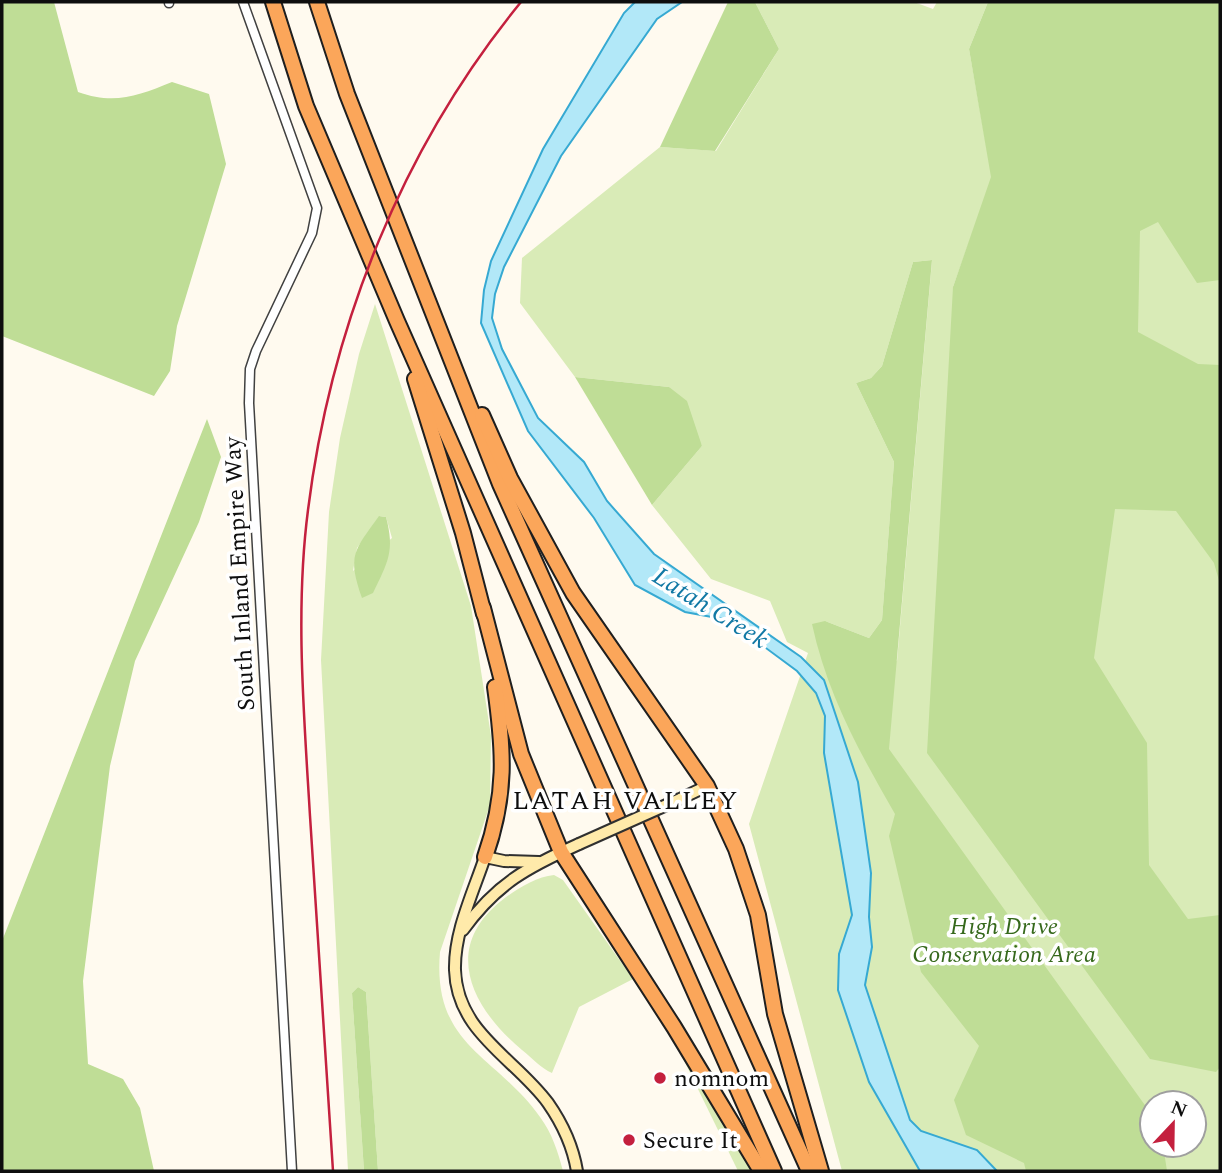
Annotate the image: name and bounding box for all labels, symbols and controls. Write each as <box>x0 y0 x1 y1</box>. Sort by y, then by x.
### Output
street label: South Inland Empire Way <box>215 435 265 712</box>
water label: Latah Creek <box>645 556 776 659</box>
district label: LATAH VALLEY <box>513 781 739 821</box>
park label: High Drive Conservation Area <box>912 909 1096 973</box>
place label: nomnom <box>674 1061 769 1097</box>
marker: nomnom <box>652 1070 668 1086</box>
north arrow <box>1138 1089 1208 1159</box>
text: N <box>1166 1093 1191 1126</box>
place label: Secure It <box>643 1123 738 1159</box>
marker: Secure It <box>621 1132 637 1148</box>

